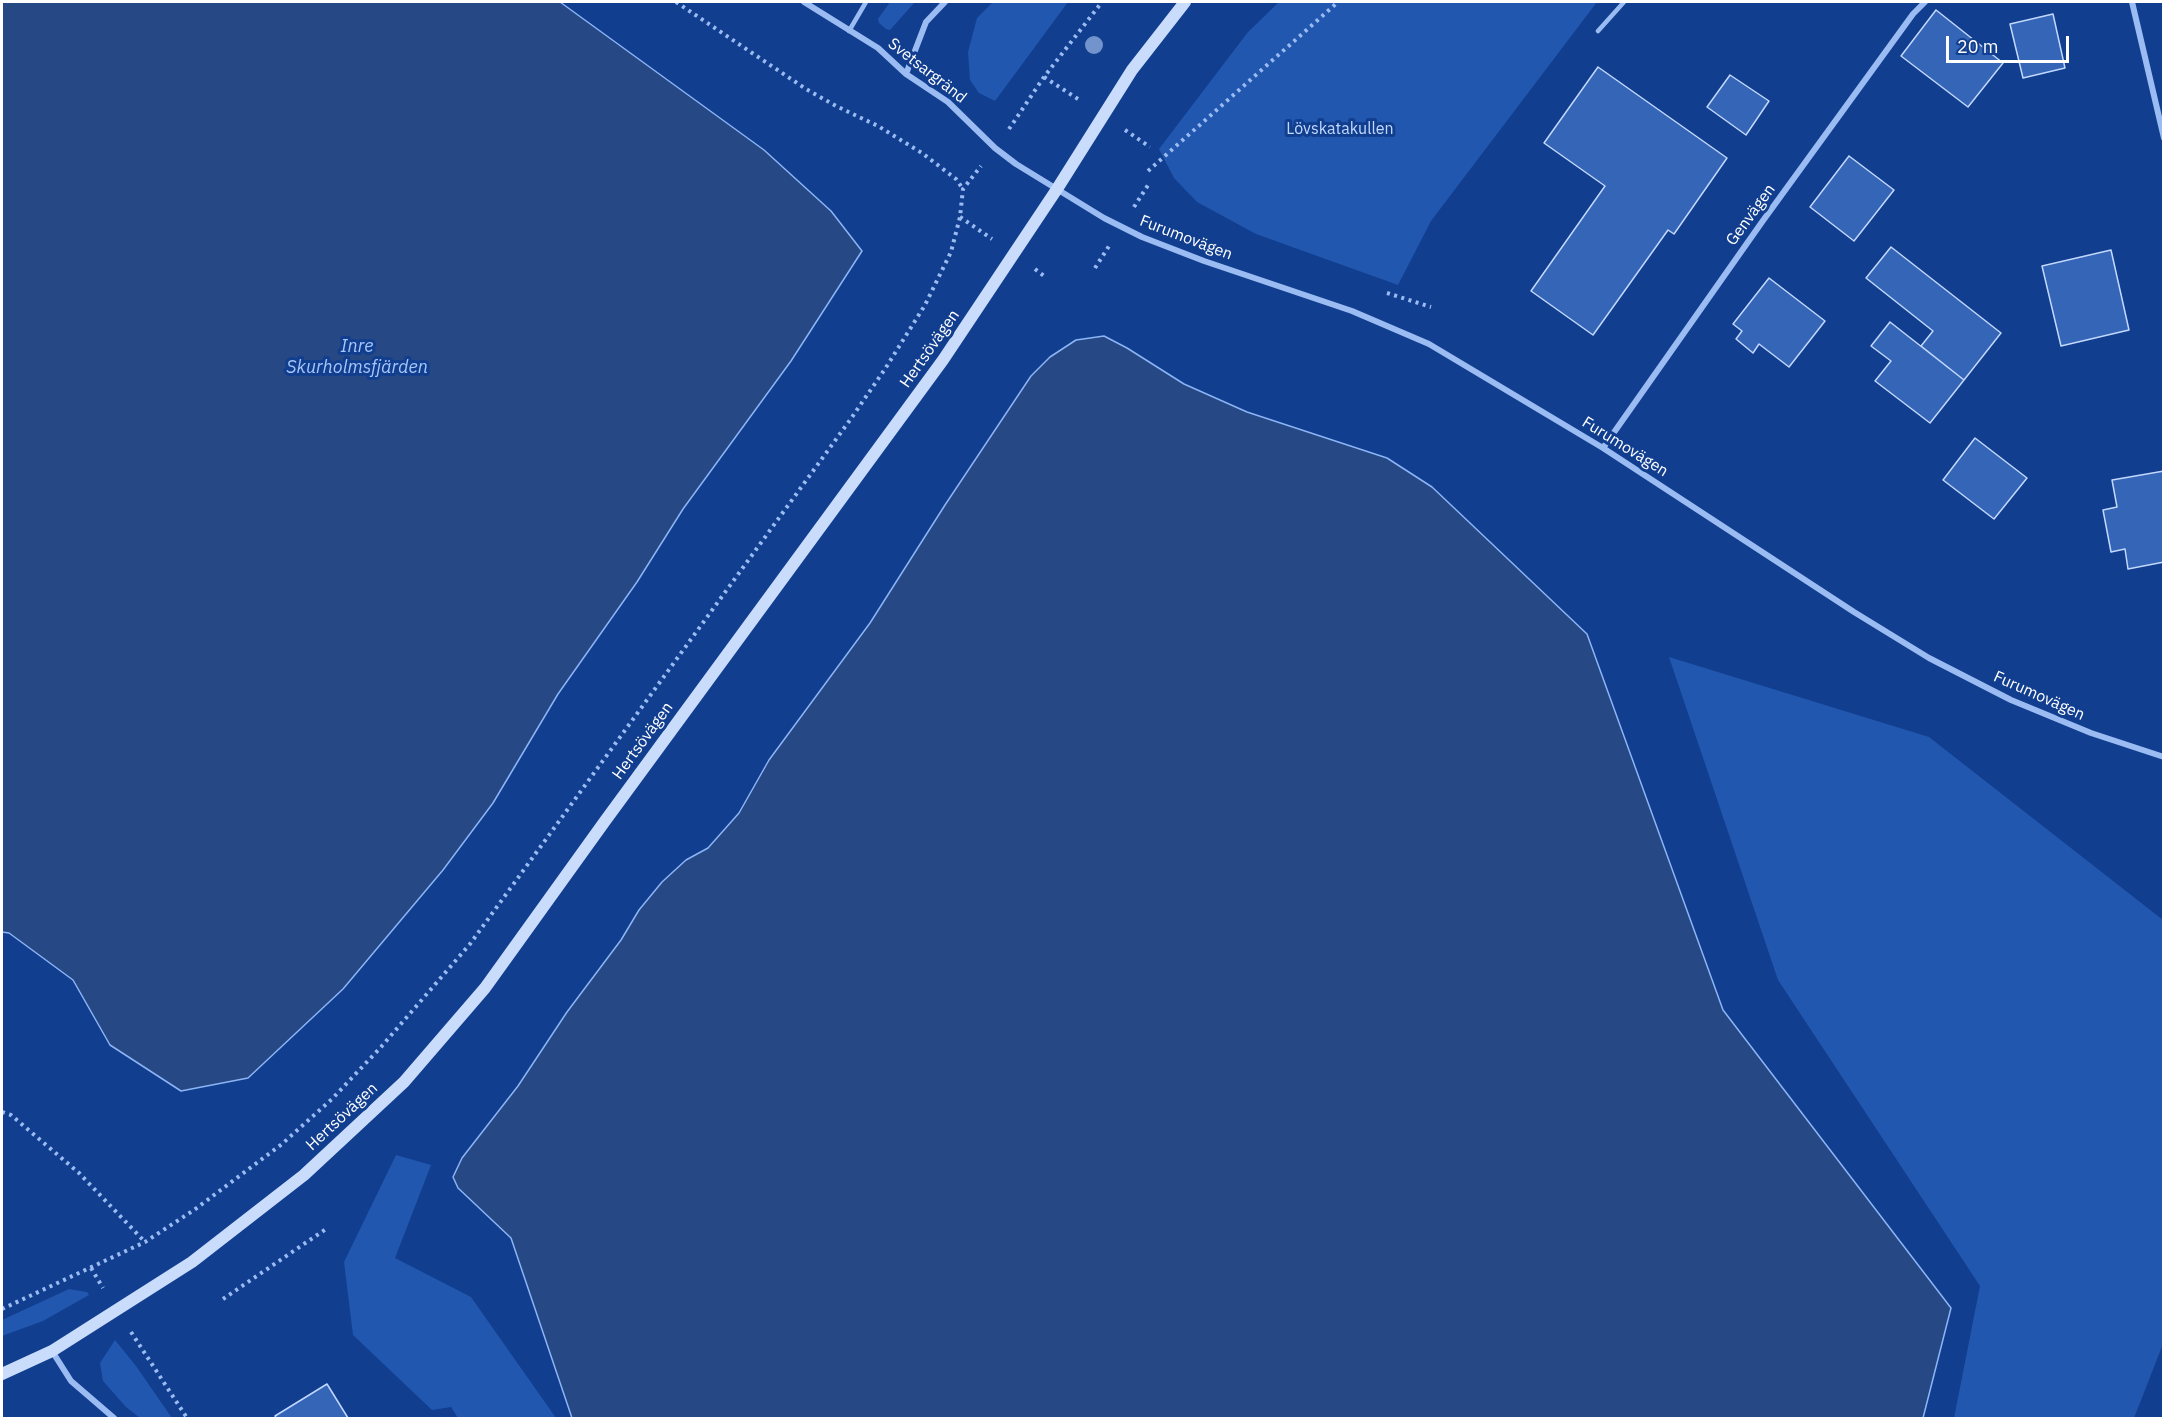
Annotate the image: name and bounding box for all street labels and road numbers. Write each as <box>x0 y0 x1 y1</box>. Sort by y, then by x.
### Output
street label: Svetsargränd <box>884 34 970 108</box>
street label: Genvägen <box>1722 180 1780 250</box>
street label: Furumovägen <box>1137 211 1235 265</box>
street label: Hertsövägen <box>896 306 964 392</box>
street label: Furumovägen <box>1578 413 1672 481</box>
street label: Furumovägen <box>1990 667 2088 725</box>
street label: Hertsövägen <box>609 699 677 783</box>
street label: Hertsövägen <box>302 1079 382 1155</box>

